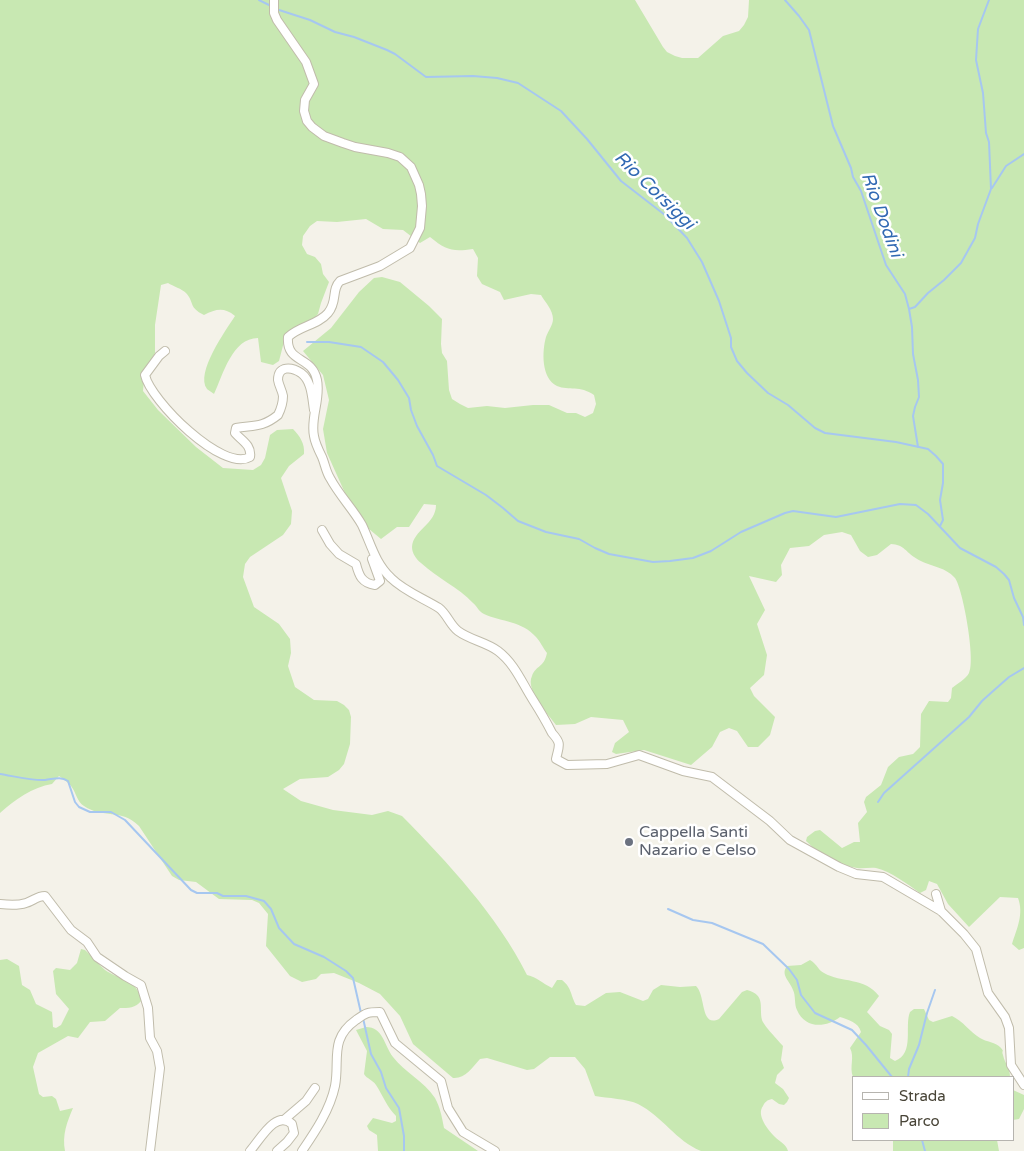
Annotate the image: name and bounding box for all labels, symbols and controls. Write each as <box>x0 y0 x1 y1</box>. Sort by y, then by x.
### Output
water label: Rio Corsiggi <box>609 147 699 235</box>
water label: Rio Dodini <box>856 170 906 260</box>
place label: Cappella Santi Nazario e Celso <box>639 823 756 861</box>
marker: Cappella Santi Nazario e Celso <box>623 836 635 848</box>
legend <box>852 1076 1014 1141</box>
text: Strada <box>899 1087 946 1105</box>
text: Parco <box>899 1112 940 1130</box>

